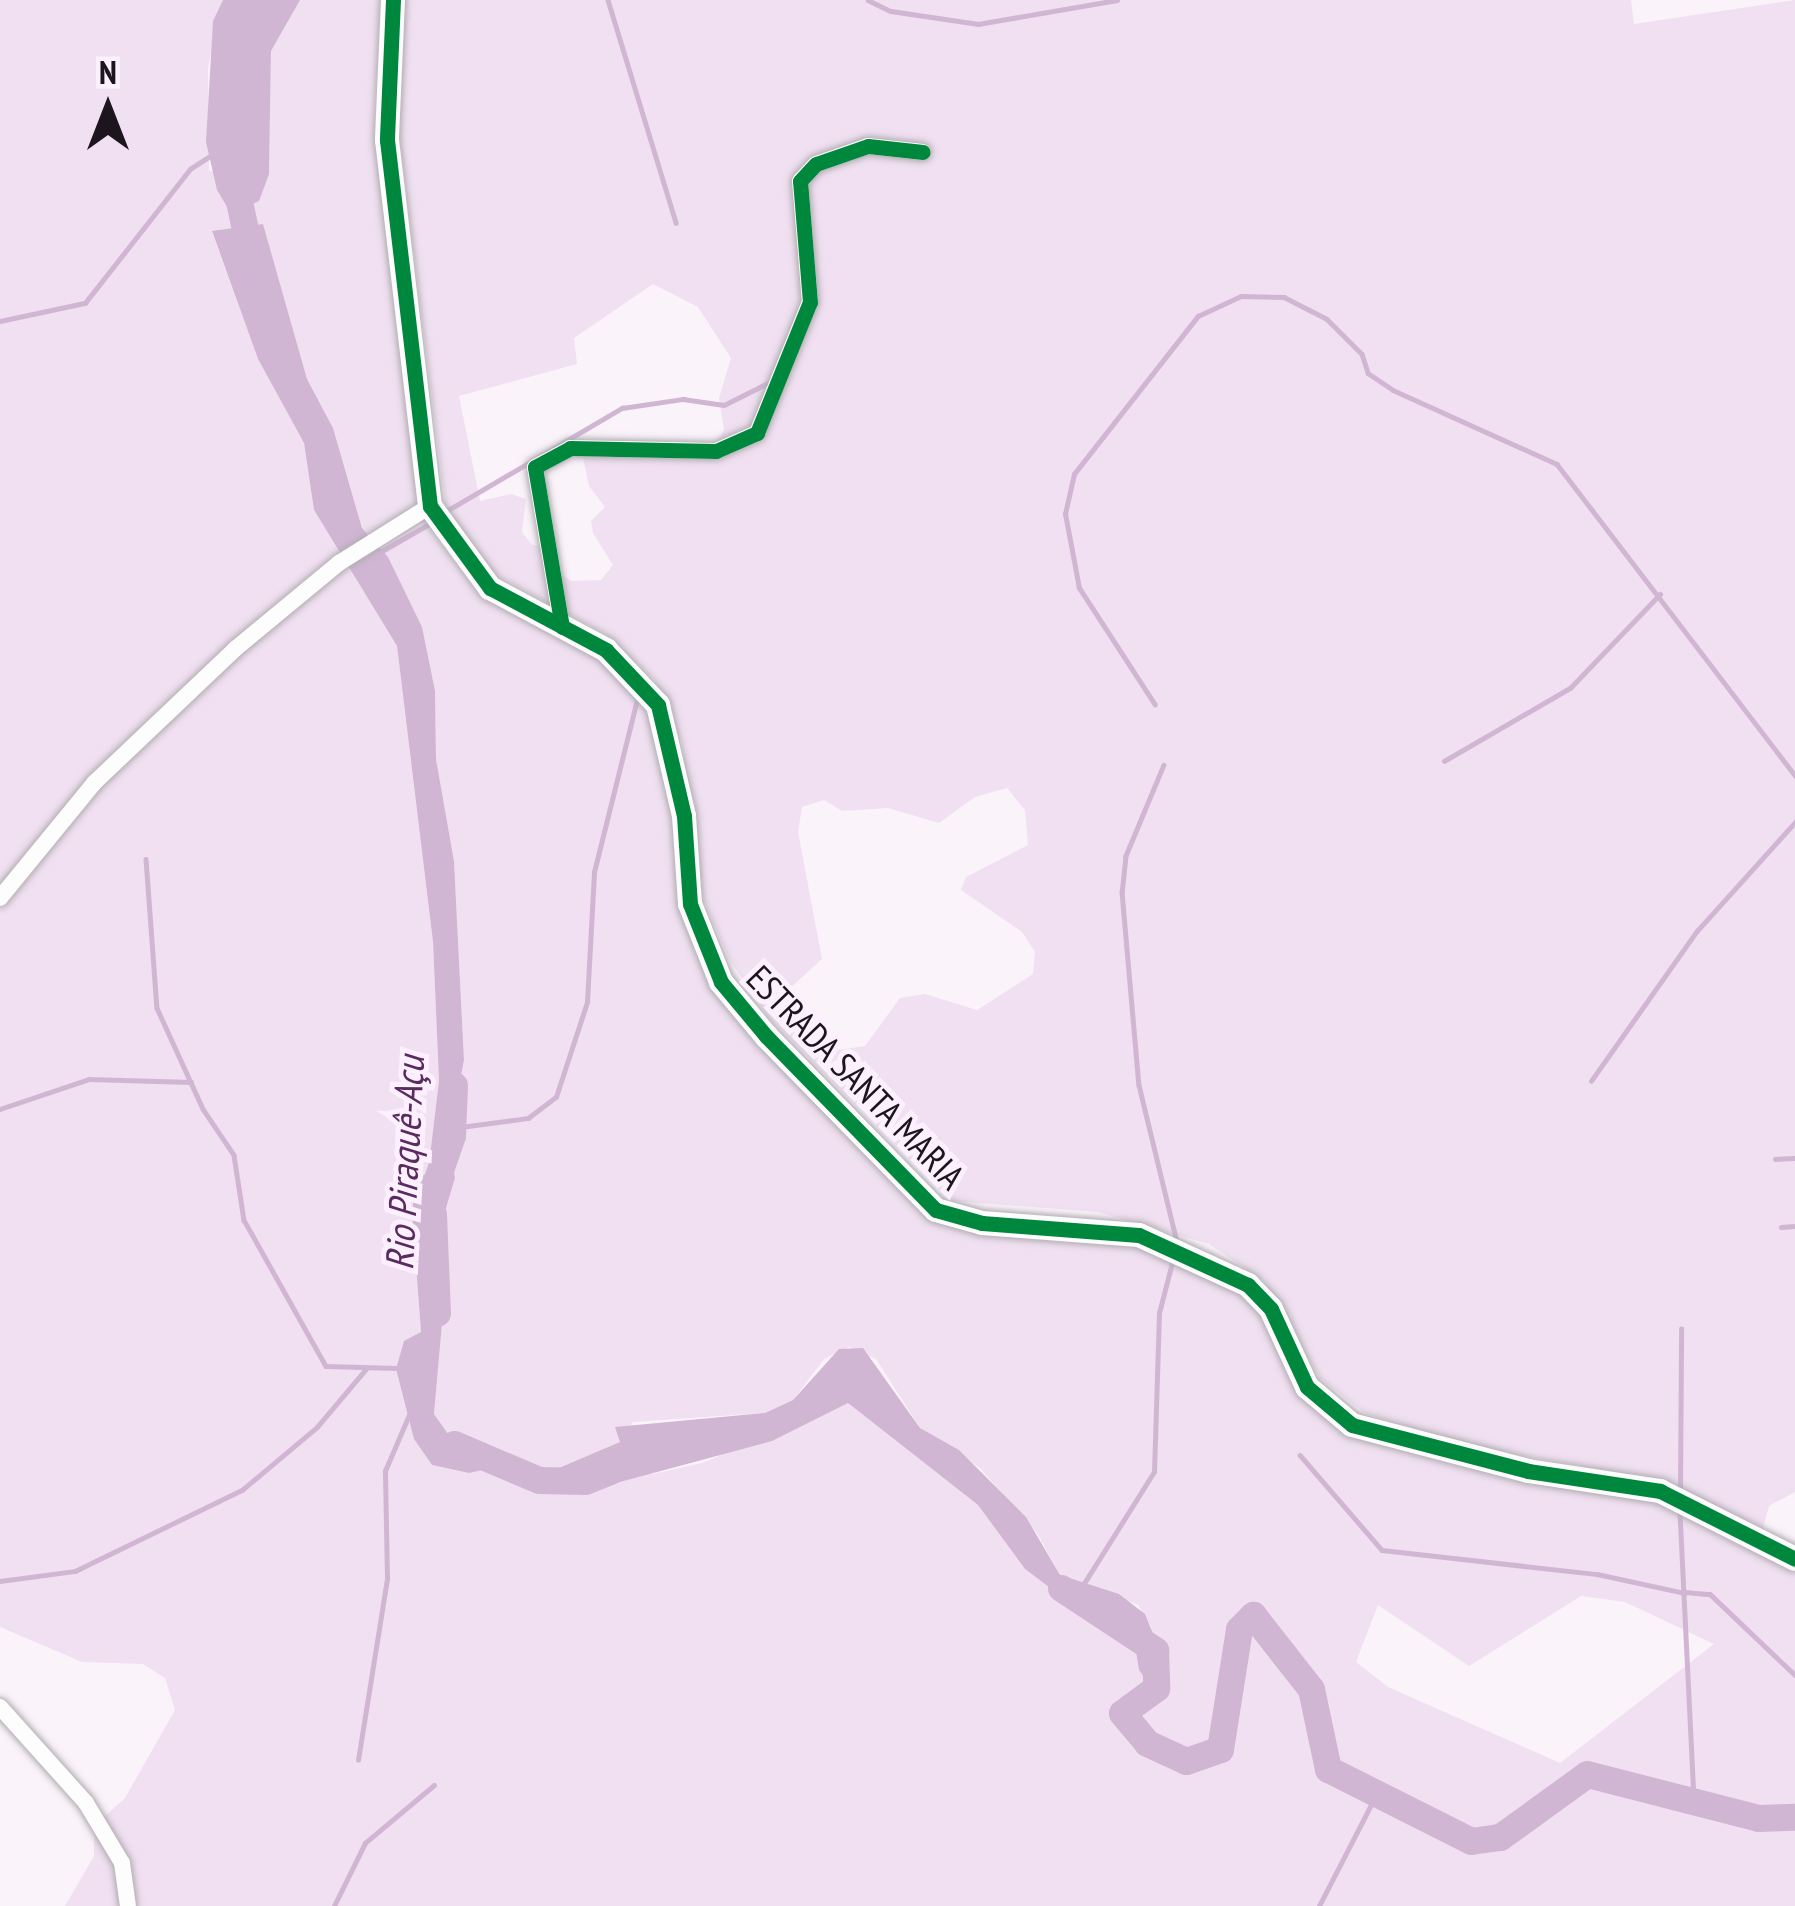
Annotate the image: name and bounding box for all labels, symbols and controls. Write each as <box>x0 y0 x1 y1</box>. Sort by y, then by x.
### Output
north arrow <box>48 48 168 168</box>
text: N <box>99 50 117 93</box>
street label: ESTRADA SANTA MARIA <box>737 955 975 1199</box>
water label: Rio Piraquê-Açu <box>376 1055 434 1271</box>

